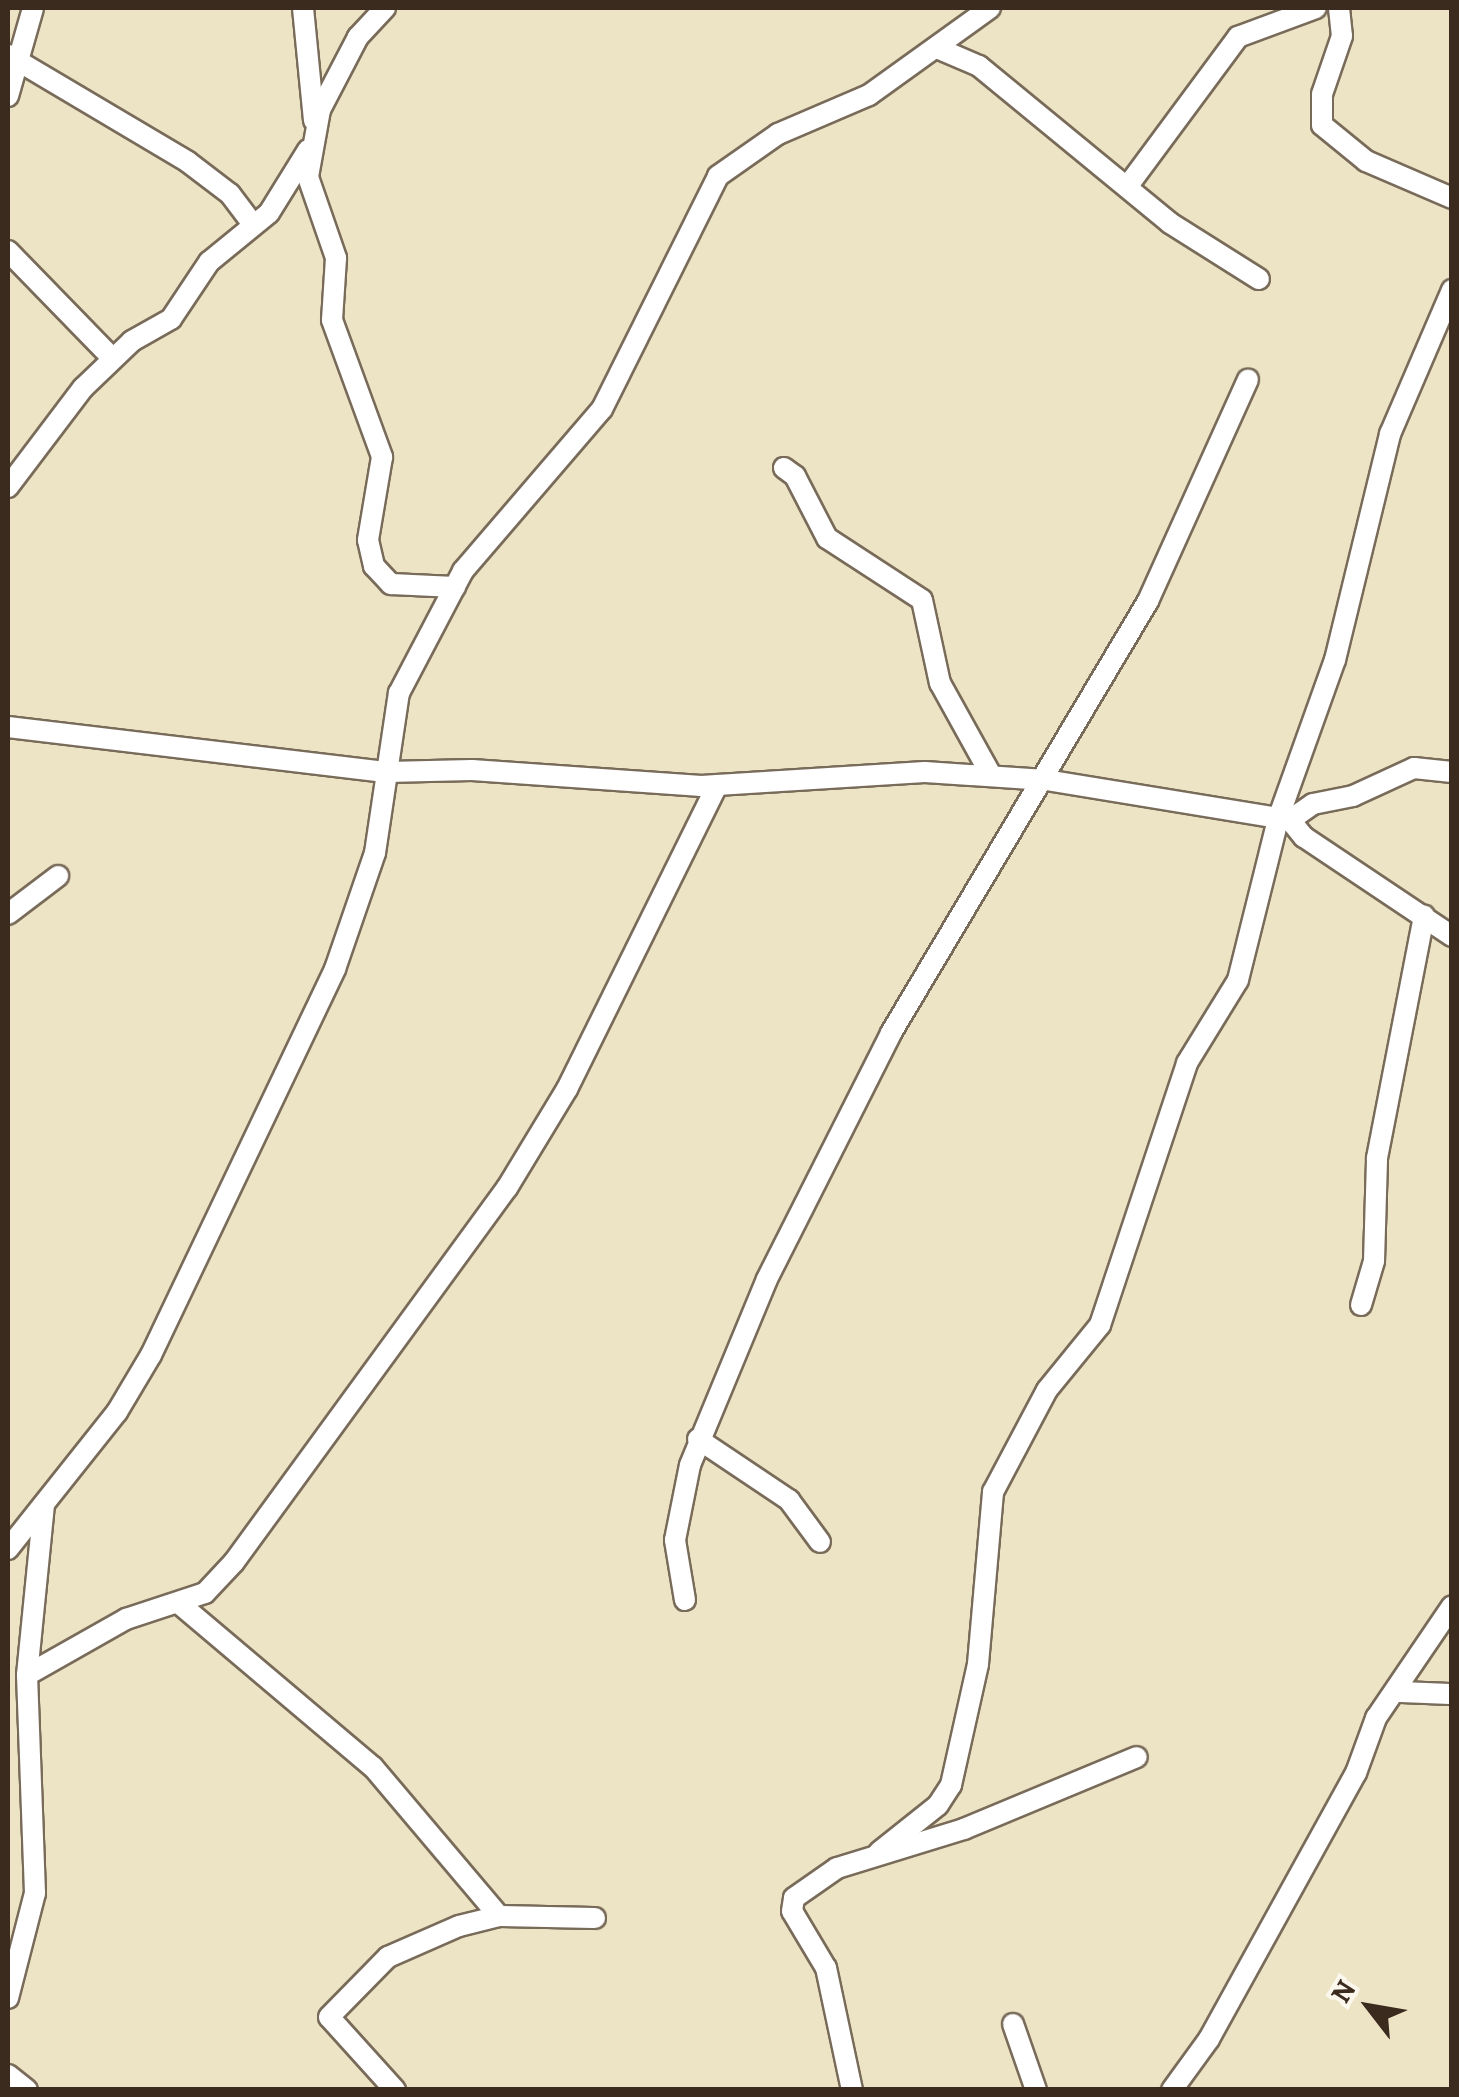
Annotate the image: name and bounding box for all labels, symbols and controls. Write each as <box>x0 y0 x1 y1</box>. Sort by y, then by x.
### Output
north arrow <box>1319 1957 1419 2057</box>
text: N <box>1322 1973 1365 2010</box>

